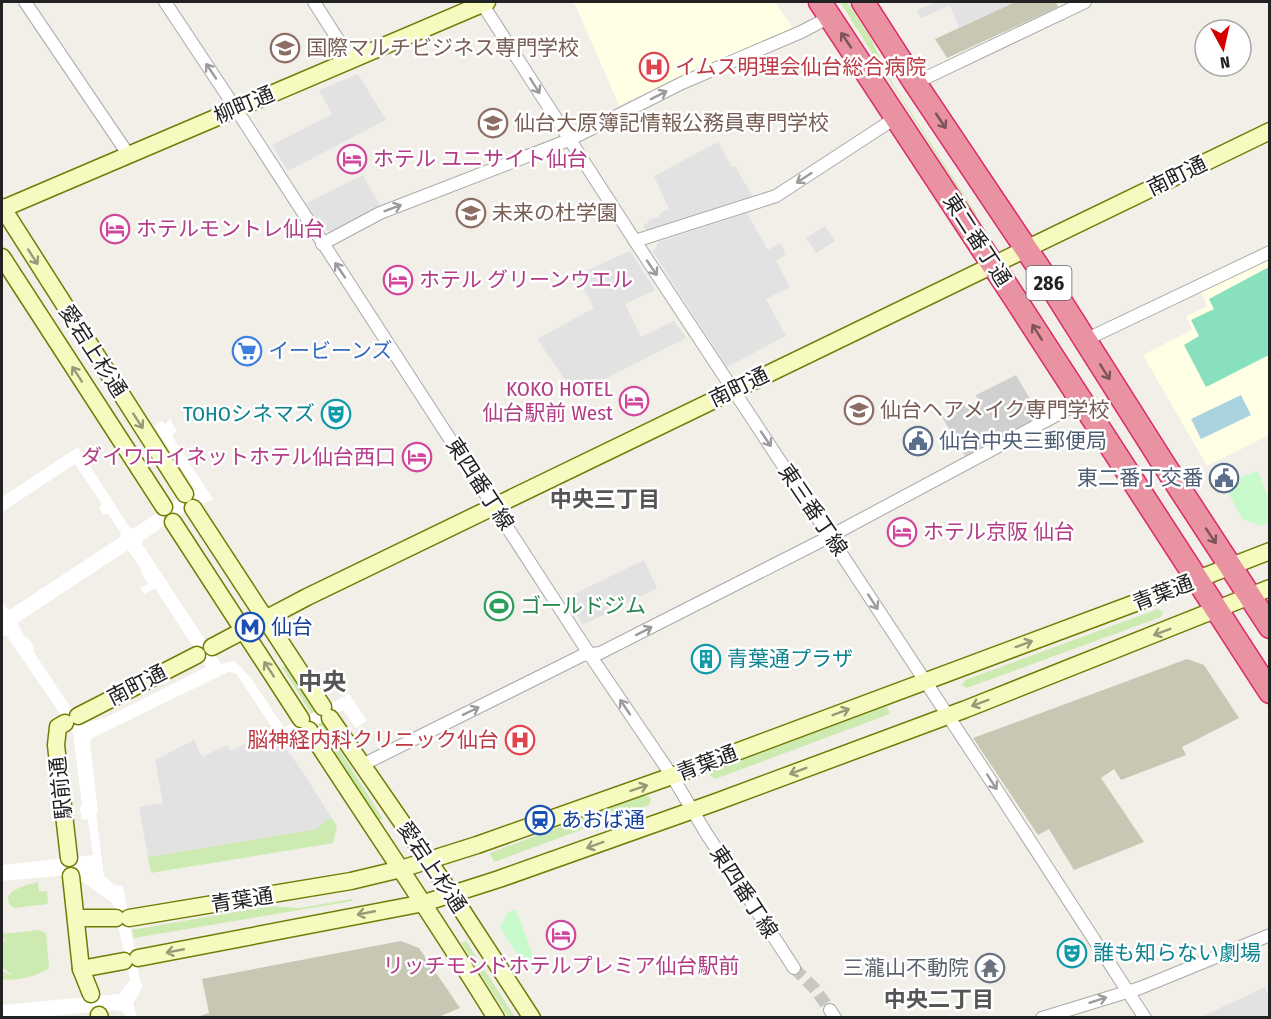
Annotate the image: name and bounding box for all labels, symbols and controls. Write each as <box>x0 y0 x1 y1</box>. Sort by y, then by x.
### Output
north arrow <box>1193 18 1253 78</box>
school or university icon: 国際マルチビジネス専門学校 <box>269 32 301 64</box>
one-way arrow <box>840 33 852 49</box>
place label: 国際マルチビジネス専門学校 <box>306 35 579 61</box>
hospital icon: イムス明理会仙台総合病院 <box>638 51 670 83</box>
text: N <box>1219 52 1231 72</box>
place label: イムス明理会仙台総合病院 <box>675 54 927 80</box>
one-way arrow <box>205 63 217 80</box>
one-way arrow <box>529 77 541 94</box>
street label: 柳町通 <box>210 81 278 129</box>
one-way arrow <box>649 89 667 100</box>
school or university icon: 仙台大原簿記情報公務員専門学校 <box>477 107 509 139</box>
place label: 仙台大原簿記情報公務員専門学校 <box>514 110 829 136</box>
one-way arrow <box>935 112 947 129</box>
hotel icon: ホテル ユニサイト仙台 <box>336 143 368 175</box>
place label: ホテル ユニサイト仙台 <box>373 146 588 172</box>
street label: 南町通 <box>1143 151 1211 201</box>
one-way arrow <box>796 172 813 184</box>
street label: 東二番丁通 <box>938 189 1016 291</box>
school or university icon: 未来の杜学園 <box>455 197 487 229</box>
place label: 未来の杜学園 <box>492 200 618 226</box>
one-way arrow <box>384 202 402 213</box>
hotel icon: ホテルモントレ仙台 <box>99 213 131 245</box>
place label: ホテルモントレ仙台 <box>136 216 325 242</box>
one-way arrow <box>27 248 39 264</box>
one-way arrow <box>646 259 658 275</box>
one-way arrow <box>334 262 346 279</box>
hotel icon: ホテル グリーンウエル <box>382 264 414 296</box>
road number: 286 <box>1026 266 1072 300</box>
place label: ホテル グリーンウエル <box>419 267 633 293</box>
street label: 愛宕上杉通 <box>54 300 132 402</box>
one-way arrow <box>1030 324 1042 341</box>
supermarket icon: イービーンズ <box>231 335 263 367</box>
place label: イービーンズ <box>268 338 393 364</box>
street label: 南町通 <box>705 362 773 412</box>
one-way arrow <box>1099 363 1111 380</box>
one-way arrow <box>71 366 83 383</box>
place label: KOKO HOTEL 仙台駅前 West <box>482 376 614 426</box>
hotel icon: KOKO HOTEL 仙台駅前 West <box>618 385 650 417</box>
school or university icon: 仙台ヘアメイク専門学校 <box>843 394 875 426</box>
place label: 仙台ヘアメイク専門学校 <box>880 397 1110 423</box>
theatre icon: TOHOシネマズ <box>320 398 352 430</box>
place label: TOHOシネマズ <box>183 401 315 427</box>
one-way arrow <box>132 412 144 429</box>
public building icon: 仙台中央三郵便局 <box>902 425 934 457</box>
place label: 仙台中央三郵便局 <box>939 428 1107 454</box>
one-way arrow <box>760 430 772 447</box>
street label: 東四番丁線 <box>441 433 519 535</box>
hotel icon: ダイワロイネットホテル仙台西口 <box>401 441 433 473</box>
place label: ダイワロイネットホテル仙台西口 <box>81 444 396 470</box>
street label: 東三番丁線 <box>773 459 853 561</box>
public building icon: 東二番丁交番 <box>1208 462 1240 494</box>
place label: 東二番丁交番 <box>1077 465 1203 491</box>
district label: 中央三丁目 <box>550 486 660 513</box>
hotel icon: ホテル京阪 仙台 <box>886 516 918 548</box>
place label: ホテル京阪 仙台 <box>923 519 1075 545</box>
one-way arrow <box>1205 527 1217 543</box>
street label: 青葉通 <box>1129 570 1197 616</box>
sports icon: ゴールドジム <box>483 590 515 622</box>
place label: ゴールドジム <box>520 593 646 619</box>
one-way arrow <box>867 593 879 610</box>
metro station icon: 仙台 <box>234 611 266 643</box>
place label: 仙台 <box>271 614 313 640</box>
one-way arrow <box>634 625 652 636</box>
one-way arrow <box>1153 627 1172 638</box>
one-way arrow <box>1014 638 1033 649</box>
building icon: 青葉通プラザ <box>690 643 722 675</box>
place label: 青葉通プラザ <box>727 646 853 672</box>
street label: 南町通 <box>103 659 171 711</box>
one-way arrow <box>263 661 276 678</box>
district label: 中央 <box>298 668 346 696</box>
one-way arrow <box>971 698 990 709</box>
one-way arrow <box>619 699 632 716</box>
one-way arrow <box>461 704 479 716</box>
one-way arrow <box>831 706 850 717</box>
hospital icon: 脳神経内科クリニック仙台 <box>504 724 536 756</box>
place label: 脳神経内科クリニック仙台 <box>247 727 499 753</box>
street label: 青葉通 <box>673 740 741 786</box>
street label: 駅前通 <box>45 755 77 821</box>
one-way arrow <box>789 767 807 778</box>
one-way arrow <box>986 773 998 790</box>
one-way arrow <box>629 781 648 792</box>
station icon: あおば通 <box>524 804 556 836</box>
place label: あおば通 <box>561 807 645 833</box>
street label: 愛宕上杉通 <box>392 816 472 918</box>
one-way arrow <box>586 841 605 852</box>
street label: 東四番丁線 <box>705 841 783 943</box>
street label: 青葉通 <box>209 882 275 918</box>
one-way arrow <box>357 908 377 919</box>
hotel icon: リッチモンドホテルプレミア仙台駅前 <box>545 919 577 951</box>
theatre icon: 誰も知らない劇場 <box>1056 937 1088 969</box>
place label: 誰も知らない劇場 <box>1093 940 1261 966</box>
one-way arrow <box>166 946 185 957</box>
temple icon: 三瀧山不動院 <box>974 952 1006 984</box>
place label: リッチモンドホテルプレミア仙台駅前 <box>383 953 740 979</box>
place label: 三瀧山不動院 <box>843 955 969 981</box>
district label: 中央二丁目 <box>884 986 994 1013</box>
one-way arrow <box>1088 993 1107 1004</box>

